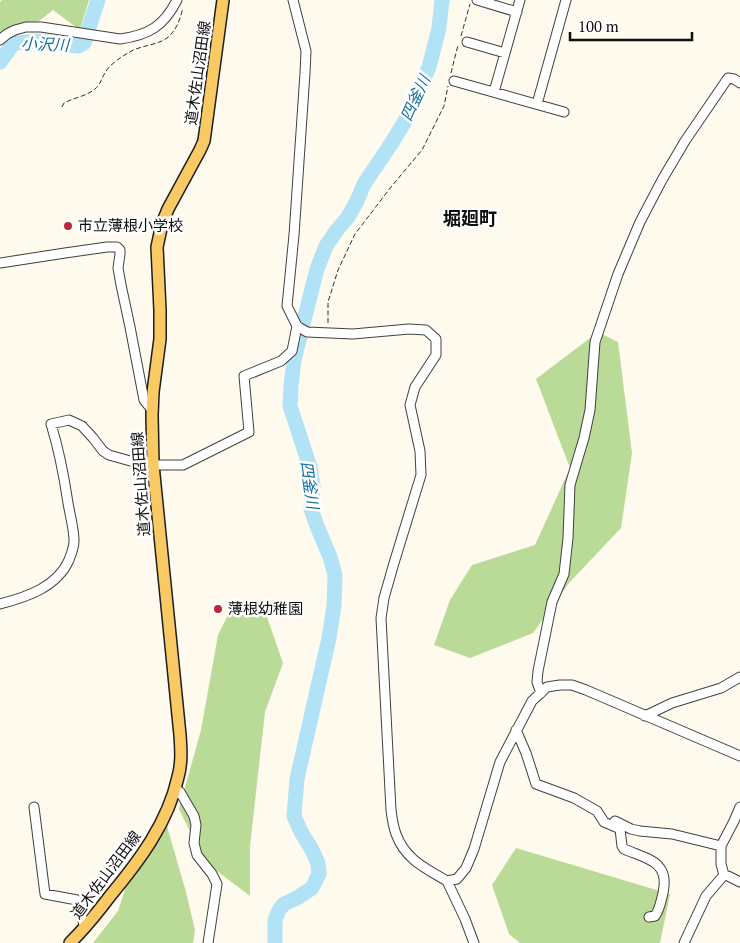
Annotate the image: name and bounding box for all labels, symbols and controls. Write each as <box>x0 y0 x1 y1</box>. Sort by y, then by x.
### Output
scale bar <box>570 10 692 42</box>
text: 100 m <box>578 16 619 36</box>
street label: 道木佐山沼田線 <box>180 19 214 126</box>
water label: 小沢川 <box>21 32 71 56</box>
water label: 四釜川 <box>395 70 436 124</box>
district label: 堀廻町 <box>443 206 497 230</box>
place label: 市立薄根小学校 <box>78 215 183 235</box>
marker: 市立薄根小学校 <box>62 220 74 232</box>
street label: 道木佐山沼田線 <box>126 431 154 537</box>
water label: 四釜川 <box>296 460 325 512</box>
place label: 薄根幼稚園 <box>228 598 303 618</box>
marker: 薄根幼稚園 <box>212 603 224 615</box>
street label: 道木佐山沼田線 <box>66 826 145 922</box>

